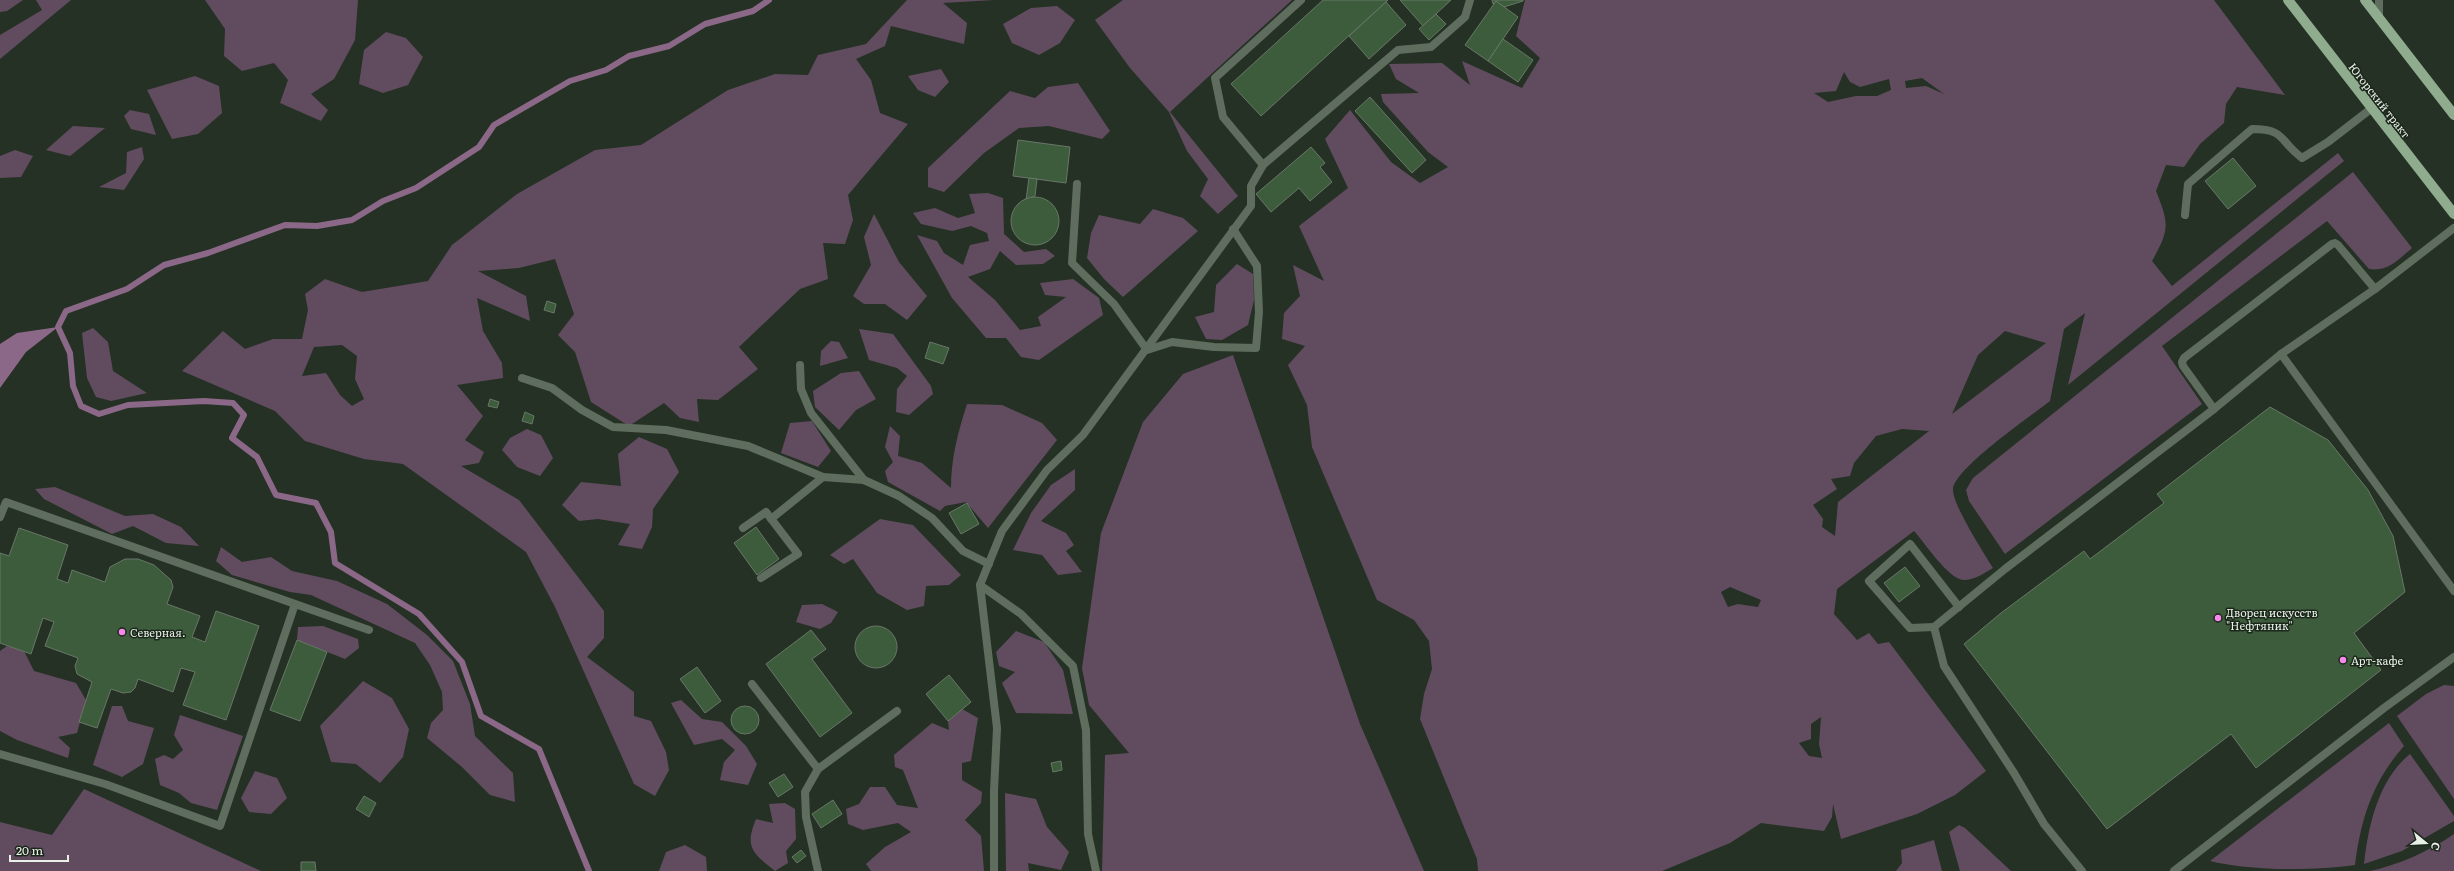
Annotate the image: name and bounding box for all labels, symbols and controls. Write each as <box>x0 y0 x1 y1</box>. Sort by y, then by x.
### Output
street label: Югорский тракт <box>2345 59 2415 142</box>
place label: Дворец искусств "Нефтяник" <box>2226 604 2318 633</box>
marker: Дворец искусств "Нефтяник" <box>2213 613 2223 623</box>
place label: Северная. <box>130 624 186 640</box>
marker: Северная. <box>117 627 127 637</box>
place label: Арт-кафе <box>2351 652 2404 668</box>
marker: Арт-кафе <box>2338 655 2348 665</box>
north arrow <box>2406 823 2446 863</box>
scale bar <box>10 837 68 863</box>
text: С <box>2428 840 2445 853</box>
text: 20 m <box>16 841 43 859</box>

